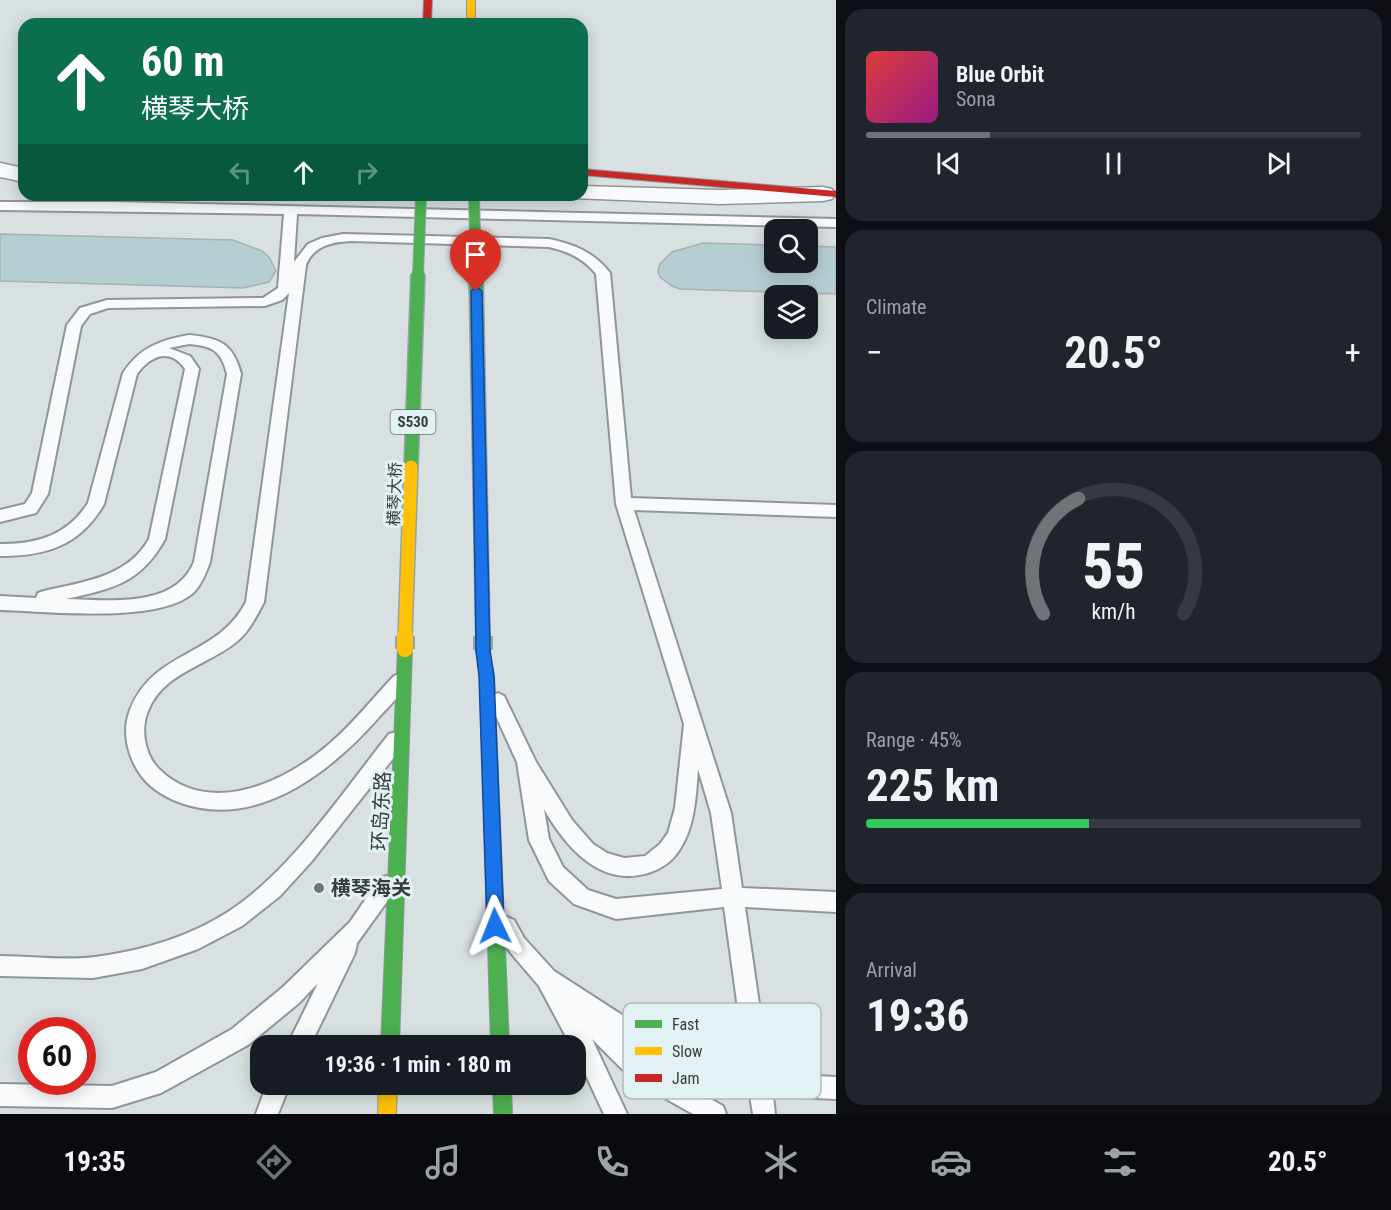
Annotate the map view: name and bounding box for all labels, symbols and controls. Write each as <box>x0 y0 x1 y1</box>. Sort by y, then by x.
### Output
text: 60 m <box>141 37 224 86</box>
icon: ahead <box>42 42 120 120</box>
text: Blue Orbit <box>956 62 1044 87</box>
text: Sona <box>956 87 996 111</box>
text: 横琴大桥 <box>141 93 249 125</box>
icon: previous <box>932 147 965 180</box>
icon: pause <box>1097 147 1130 180</box>
icon: next <box>1262 147 1295 180</box>
icon: left <box>224 156 257 189</box>
icon: ahead <box>287 156 320 189</box>
icon: right <box>350 156 383 189</box>
map controls <box>764 219 818 339</box>
button: search <box>764 219 818 273</box>
pin <box>450 229 501 291</box>
icon: arrive <box>459 238 492 271</box>
button: layers <box>764 285 818 339</box>
text: Climate <box>866 295 926 319</box>
text: 20.5° <box>1064 326 1163 379</box>
text: − <box>866 333 883 372</box>
text: + <box>1345 333 1361 372</box>
road number: S530 <box>390 410 436 434</box>
street label: 横琴大桥 <box>384 462 405 526</box>
text: 55 <box>1082 530 1145 603</box>
text: km/h <box>1091 599 1136 624</box>
text: Range · 45% <box>866 728 962 752</box>
text: 225 km <box>866 759 999 812</box>
street label: 环岛东路 <box>367 770 395 852</box>
place label: 横琴海关 <box>331 876 411 900</box>
marker: 横琴海关 <box>312 881 326 895</box>
position arrow <box>463 894 527 958</box>
text: Arrival <box>866 958 917 982</box>
text: 19:36 <box>866 989 969 1042</box>
legend <box>623 1003 821 1099</box>
text: Fast <box>672 1015 699 1034</box>
speed limit sign: 60 <box>18 1017 96 1095</box>
text: Slow <box>672 1042 702 1061</box>
text: 19:36 · 1 min · 180 m <box>325 1052 511 1077</box>
text: Jam <box>672 1069 699 1088</box>
icon: directions <box>253 1141 295 1183</box>
icon: music <box>422 1141 464 1183</box>
icon: phone <box>591 1141 633 1183</box>
icon: climate <box>760 1141 802 1183</box>
icon: car <box>930 1141 972 1183</box>
icon: filters <box>1099 1141 1141 1183</box>
text: 19:35 <box>64 1146 126 1178</box>
text: 20.5° <box>1268 1146 1327 1178</box>

